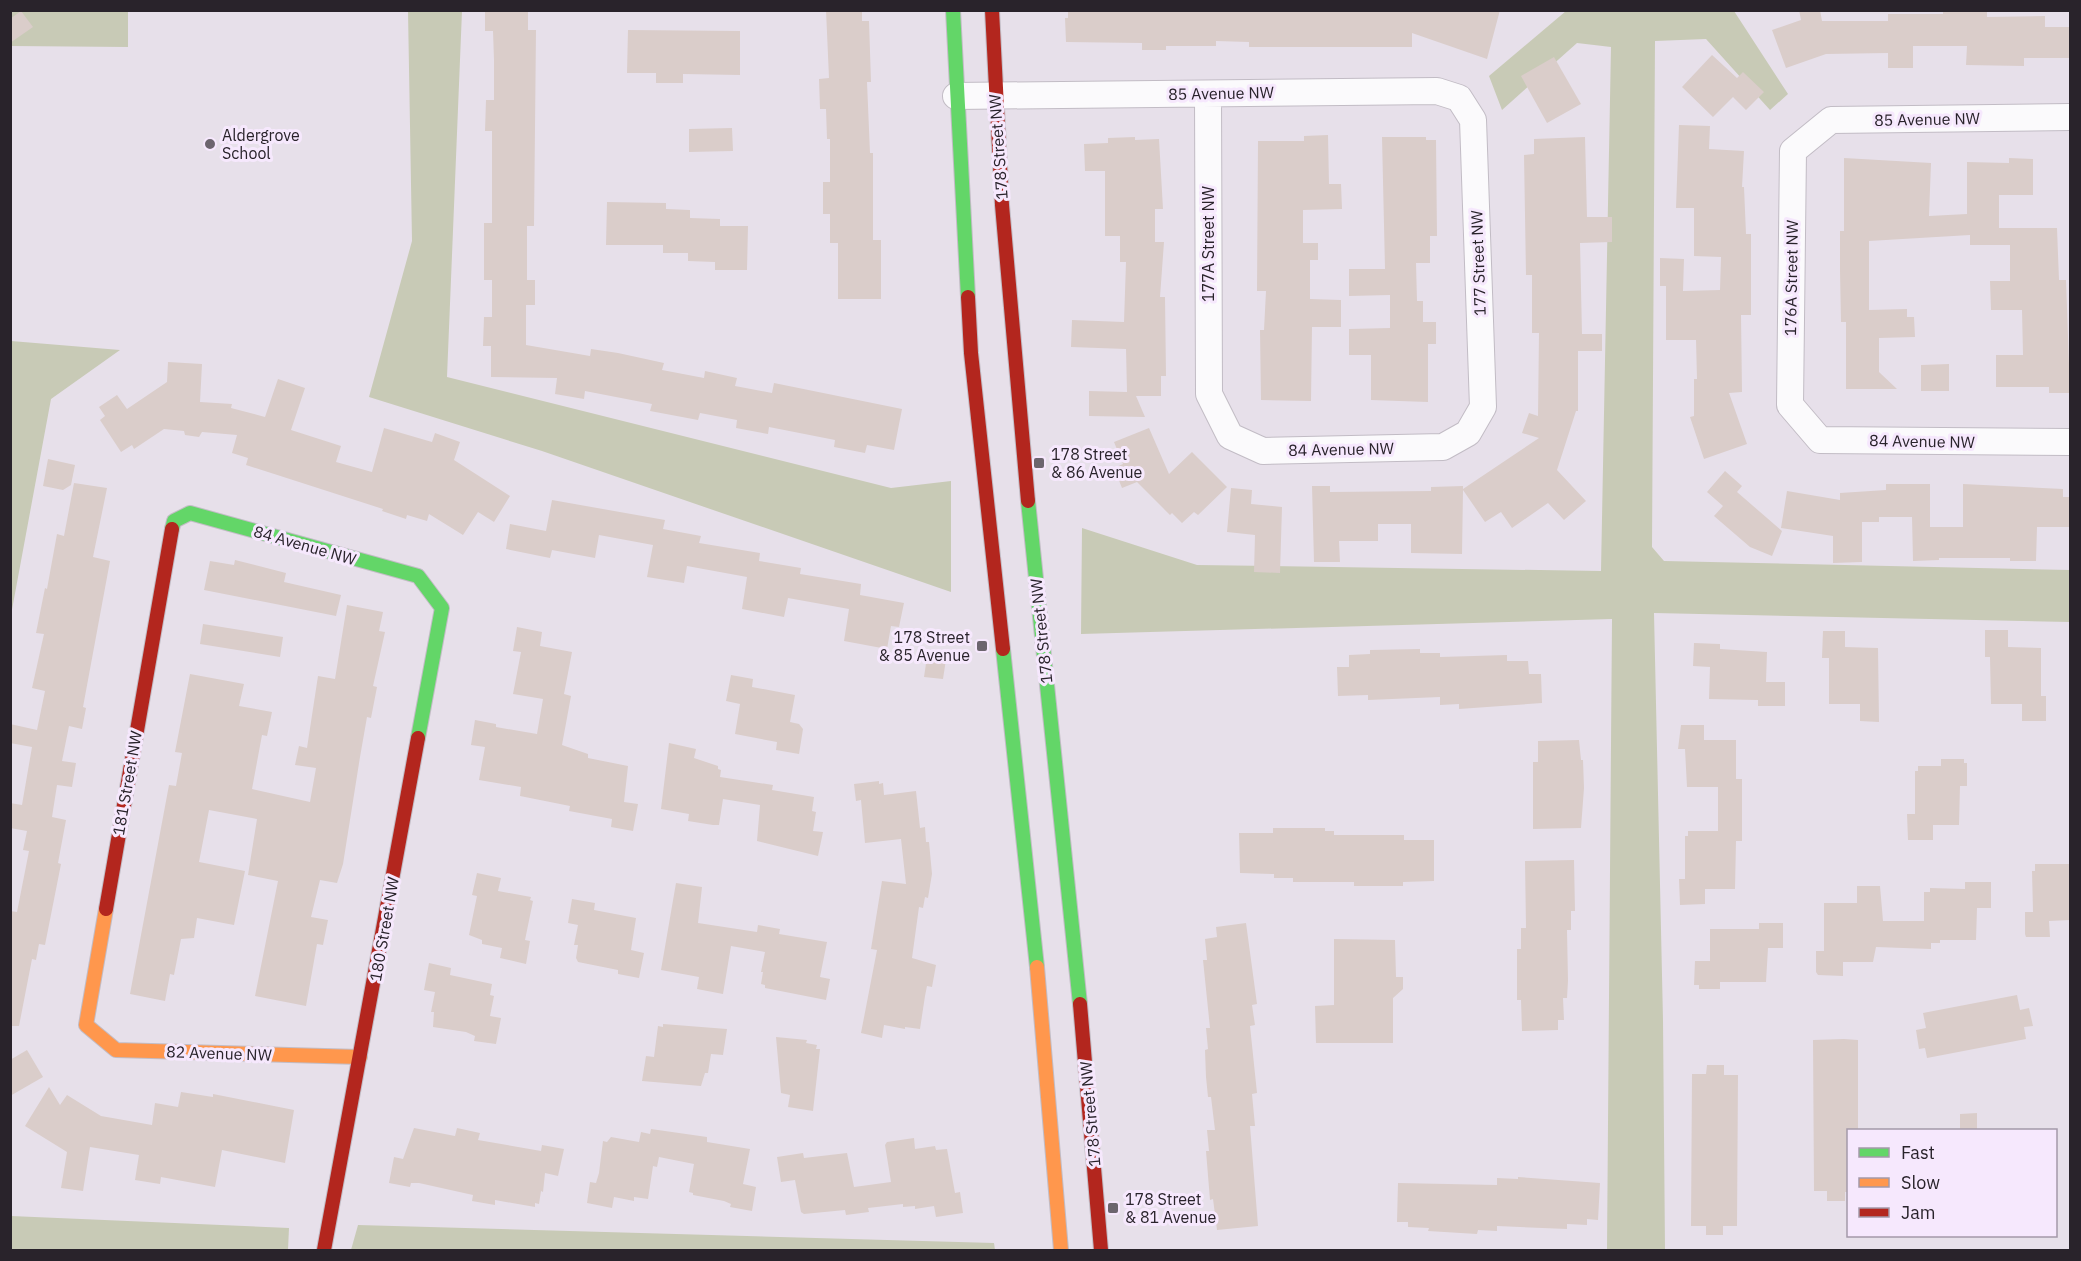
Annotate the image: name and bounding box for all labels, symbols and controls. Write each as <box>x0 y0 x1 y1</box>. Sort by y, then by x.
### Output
street label: 85 Avenue NW <box>1168 82 1274 104</box>
street label: 178 Street NW <box>984 94 1012 200</box>
street label: 85 Avenue NW <box>1874 108 1980 130</box>
place label: Aldergrove School <box>222 125 300 163</box>
marker: Aldergrove School <box>203 137 217 151</box>
street label: 177A Street NW <box>1198 186 1218 302</box>
street label: 177 Street NW <box>1466 210 1490 316</box>
street label: 176A Street NW <box>1780 220 1802 336</box>
street label: 84 Avenue NW <box>1869 430 1975 452</box>
street label: 84 Avenue NW <box>1288 438 1394 460</box>
place label: 178 Street & 86 Avenue <box>1051 444 1142 482</box>
marker: 178 Street & 86 Avenue <box>1032 456 1046 470</box>
street label: 84 Avenue NW <box>251 521 359 569</box>
street label: 178 Street NW <box>1026 577 1056 685</box>
place label: 178 Street & 85 Avenue <box>879 627 970 665</box>
marker: 178 Street & 85 Avenue <box>975 639 989 653</box>
street label: 181 Street NW <box>108 729 146 837</box>
street label: 180 Street NW <box>365 875 403 983</box>
street label: 82 Avenue NW <box>166 1041 272 1065</box>
street label: 178 Street NW <box>1075 1060 1105 1168</box>
legend <box>1847 1129 2057 1237</box>
text: Fast <box>1901 1141 1935 1164</box>
text: Slow <box>1901 1171 1940 1194</box>
place label: 178 Street & 81 Avenue <box>1125 1189 1216 1227</box>
marker: 178 Street & 81 Avenue <box>1106 1201 1120 1215</box>
text: Jam <box>1901 1201 1936 1224</box>

